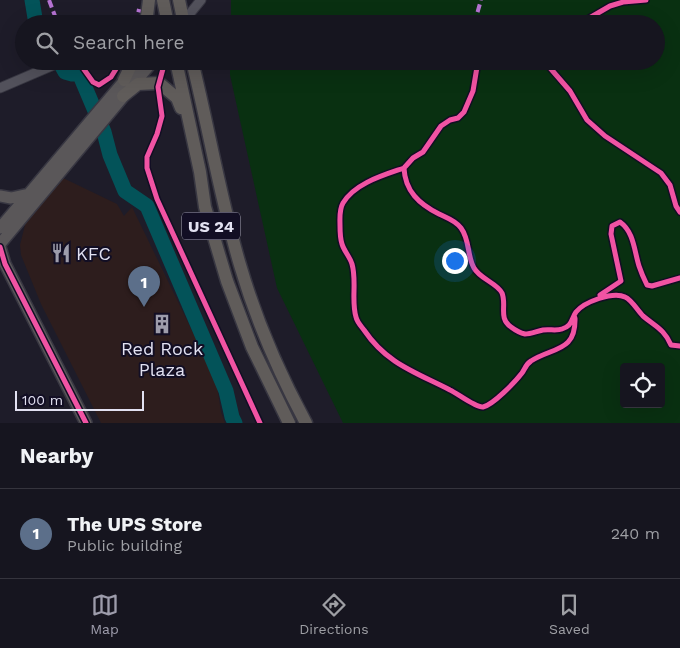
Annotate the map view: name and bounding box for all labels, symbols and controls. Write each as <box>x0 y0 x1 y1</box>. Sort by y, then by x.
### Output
search box <box>15 15 665 70</box>
icon: search <box>33 29 61 57</box>
text: Search here <box>73 31 184 54</box>
road number: US 24 <box>182 212 240 240</box>
restaurant icon: KFC <box>50 242 72 264</box>
place label: KFC <box>76 243 111 264</box>
your location <box>442 248 468 274</box>
pin: 1 <box>128 266 160 307</box>
building icon: Red Rock Plaza <box>151 313 173 335</box>
place label: Red Rock Plaza <box>121 338 203 380</box>
map controls <box>620 363 665 408</box>
button: locate <box>620 363 665 408</box>
scale bar <box>15 388 144 411</box>
text: 100 m <box>22 392 63 408</box>
text: Nearby <box>20 443 93 468</box>
text: The UPS Store <box>67 513 202 536</box>
text: 1 <box>33 524 39 543</box>
text: 240 m <box>611 524 660 543</box>
text: Public building <box>67 536 182 555</box>
tab: Map <box>90 591 119 637</box>
tab: Directions <box>299 591 369 637</box>
tab: Saved <box>549 591 590 637</box>

